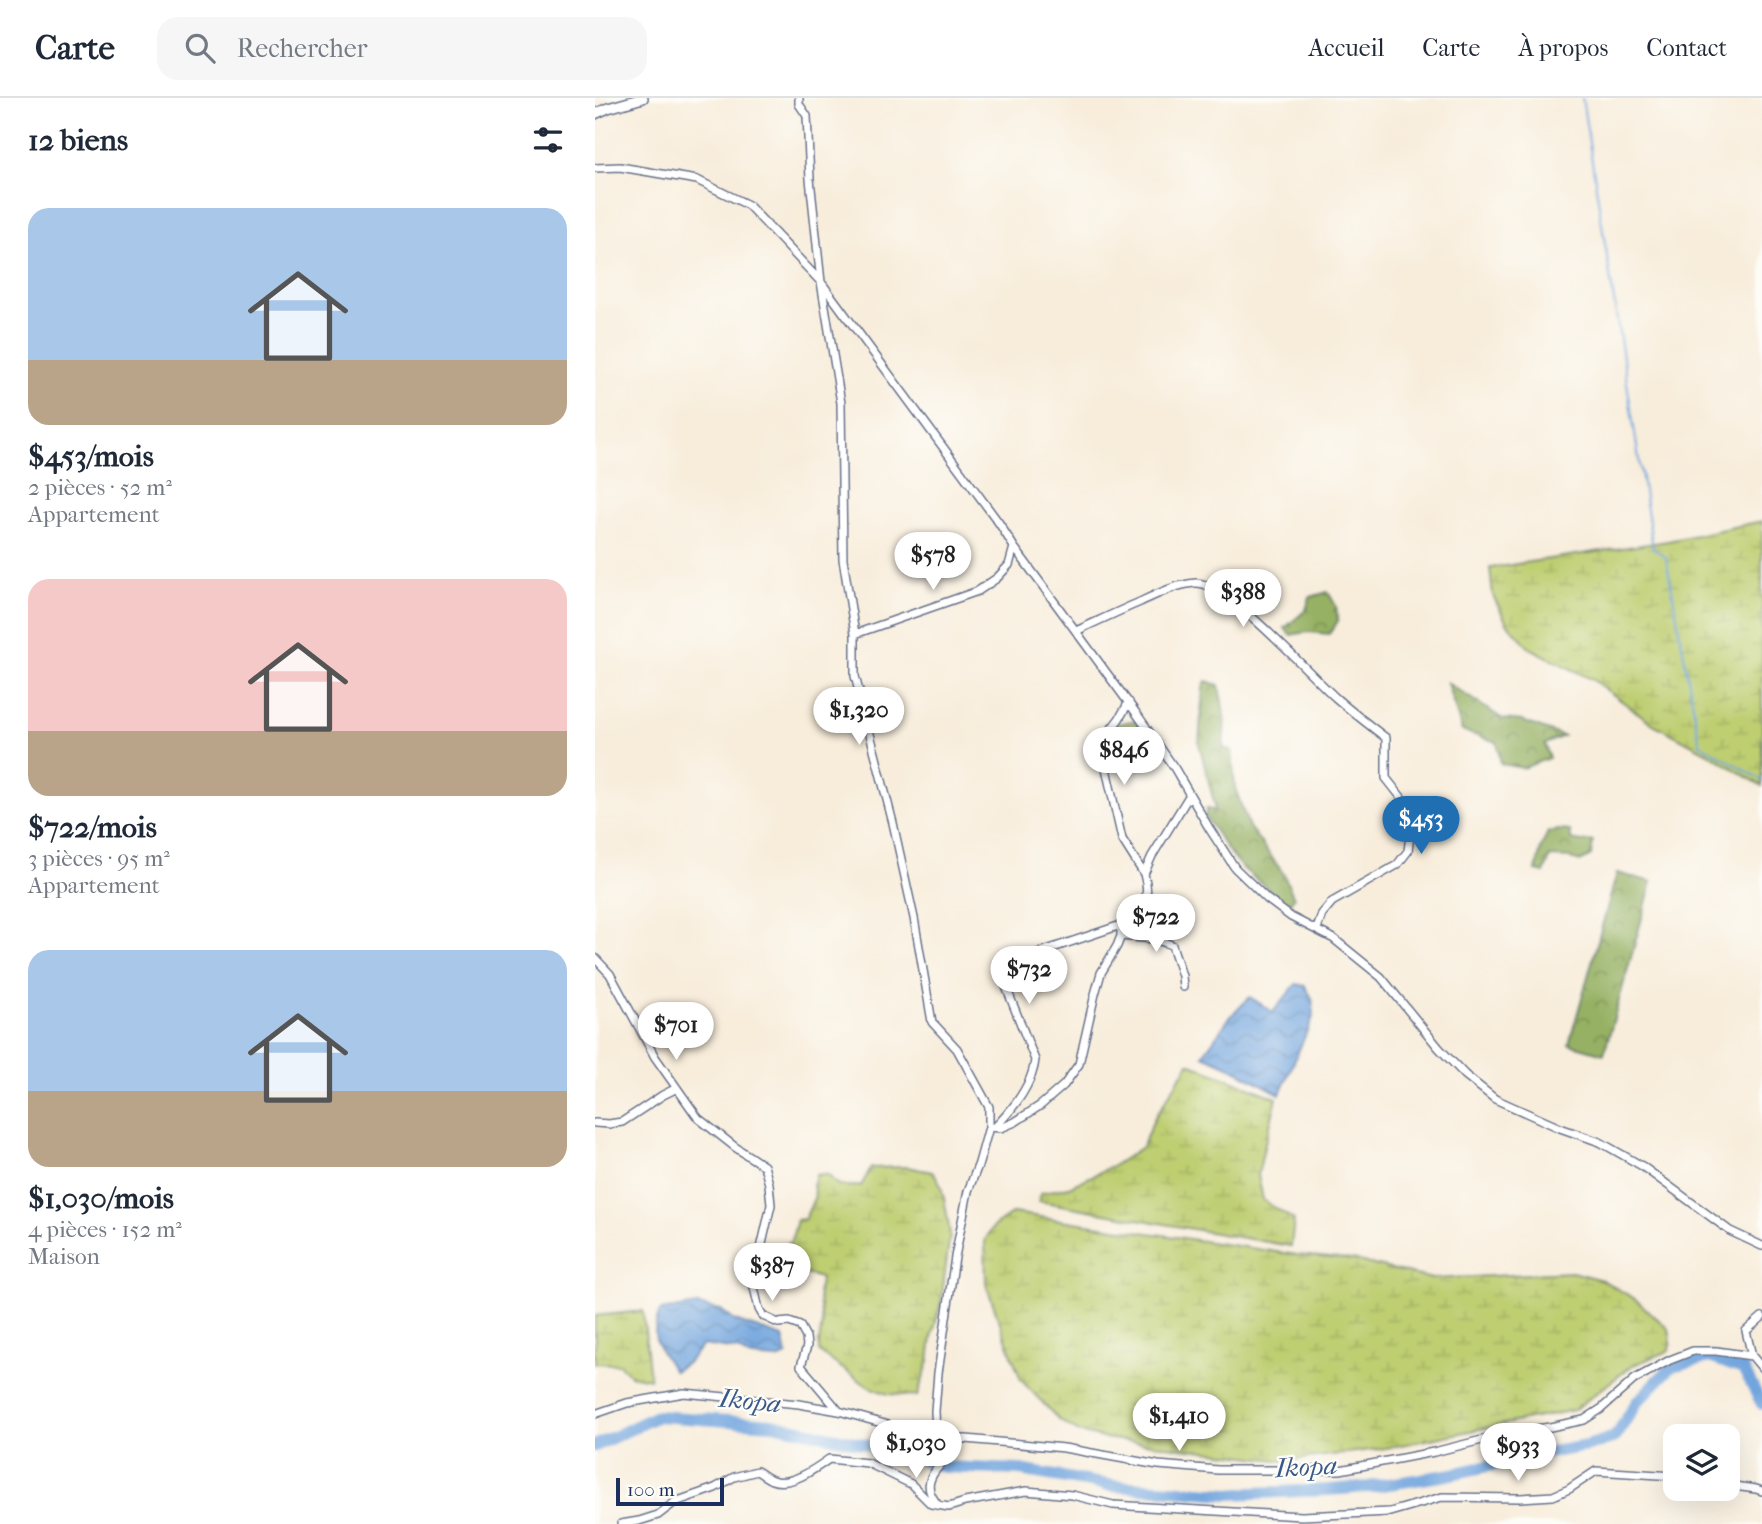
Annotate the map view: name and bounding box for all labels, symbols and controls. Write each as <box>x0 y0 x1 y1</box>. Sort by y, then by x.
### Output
search box <box>157 17 647 80</box>
text: Carte <box>35 29 115 68</box>
icon: search <box>181 29 219 67</box>
text: Rechercher <box>237 33 368 64</box>
text: Accueil <box>1309 34 1384 62</box>
text: Carte <box>1422 34 1480 62</box>
text: À propos <box>1518 34 1608 62</box>
text: Contact <box>1646 34 1727 62</box>
icon: filters <box>529 121 567 159</box>
text: 12 biens <box>28 123 128 158</box>
icon: home <box>235 253 361 379</box>
text: $453/mois <box>28 439 154 474</box>
text: 2 pièces · 52 m² <box>28 474 172 501</box>
text: Appartement <box>28 501 160 528</box>
pin: $578 <box>892 532 974 592</box>
text: $578 <box>910 541 956 568</box>
pin: $388 <box>1202 570 1284 629</box>
text: $388 <box>1220 578 1266 605</box>
icon: home <box>235 624 361 750</box>
pin: $1,320 <box>802 688 916 747</box>
text: $1,320 <box>829 696 889 723</box>
pin: $846 <box>1083 728 1165 787</box>
text: $846 <box>1099 736 1149 763</box>
pin: $453 <box>1380 796 1462 856</box>
text: $453 <box>1398 805 1444 832</box>
text: $722/mois <box>28 810 157 845</box>
text: 3 pièces · 95 m² <box>28 845 170 872</box>
text: Appartement <box>28 872 160 899</box>
pin: $722 <box>1115 894 1197 954</box>
text: $722 <box>1132 903 1180 930</box>
pin: $732 <box>988 946 1070 1006</box>
text: $732 <box>1006 955 1052 982</box>
icon: home <box>235 995 361 1121</box>
pin: $701 <box>635 1002 717 1062</box>
text: $701 <box>654 1011 698 1038</box>
text: $1,030/mois <box>28 1181 174 1216</box>
text: 4 pièces · 152 m² <box>28 1216 182 1243</box>
text: Maison <box>28 1243 100 1270</box>
pin: $387 <box>731 1244 813 1303</box>
text: $387 <box>750 1252 794 1279</box>
water label: Ikopa <box>716 1382 783 1420</box>
pin: $1,410 <box>1122 1394 1236 1453</box>
text: $1,410 <box>1149 1402 1209 1429</box>
pin: $1,030 <box>859 1420 973 1480</box>
pin: $933 <box>1477 1424 1559 1483</box>
map controls <box>1663 1424 1740 1501</box>
button: layers <box>1663 1424 1740 1501</box>
text: $1,030 <box>886 1429 946 1456</box>
text: $933 <box>1496 1432 1540 1459</box>
water label: Ikopa <box>1273 1450 1338 1484</box>
scale bar <box>616 1475 725 1507</box>
text: 100 m <box>627 1479 675 1501</box>

